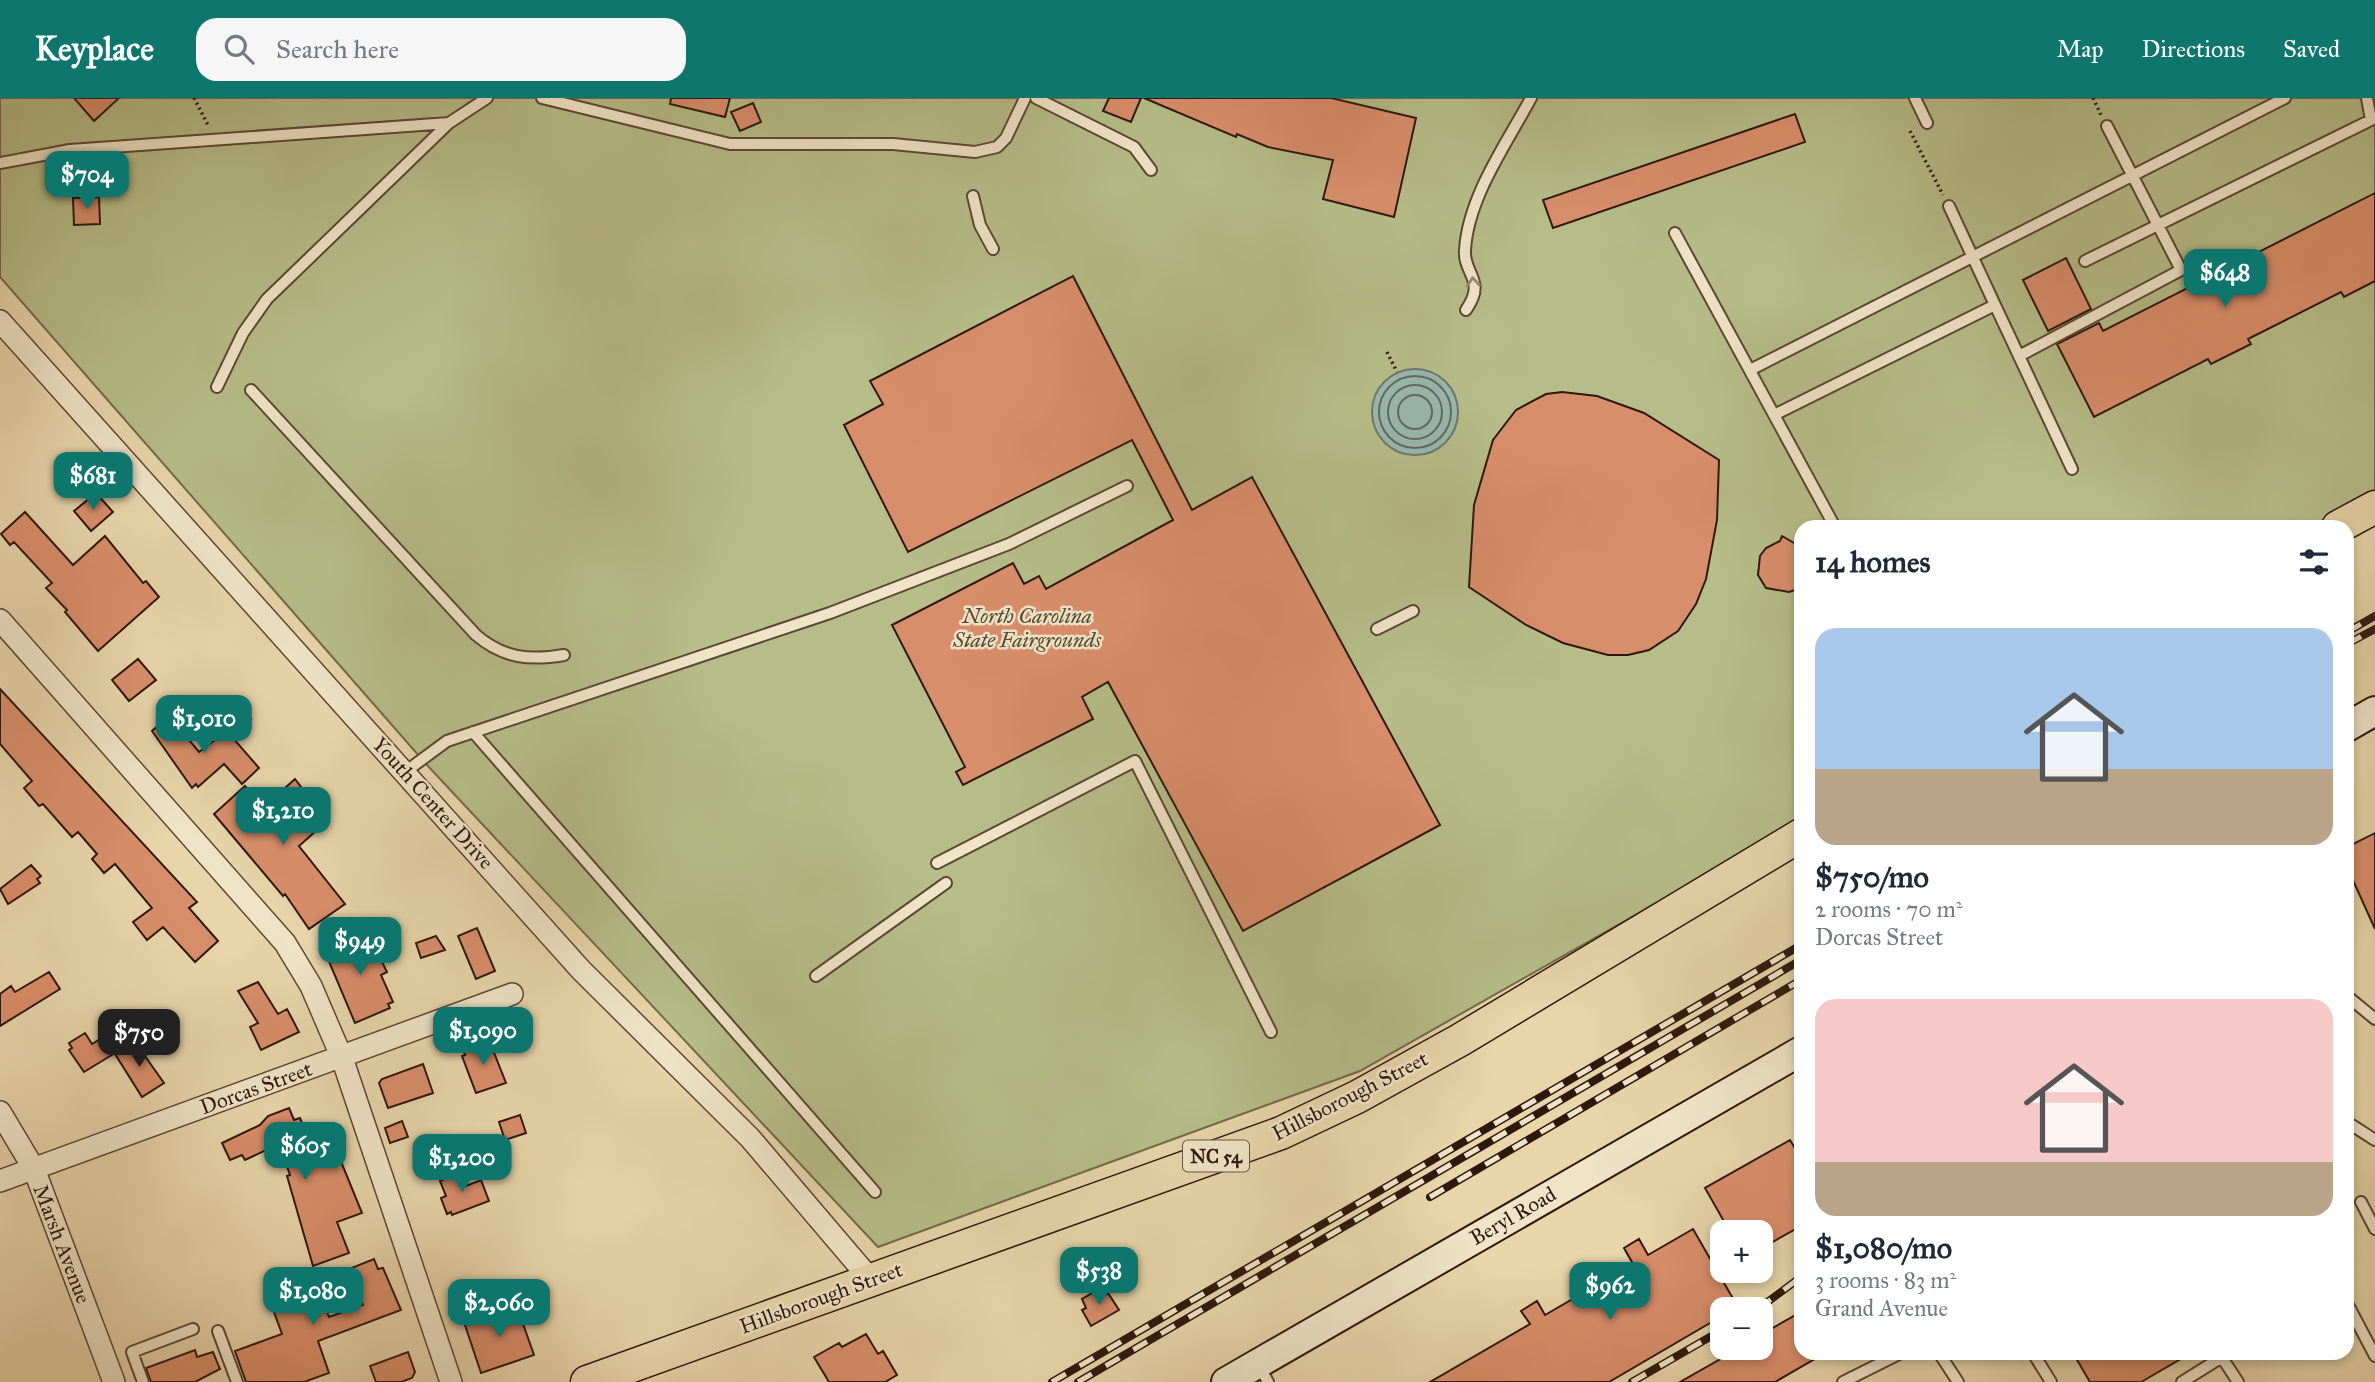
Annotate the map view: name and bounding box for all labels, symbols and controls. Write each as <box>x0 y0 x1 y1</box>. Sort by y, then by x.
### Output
search box <box>196 18 686 81</box>
text: Keyplace <box>35 29 154 69</box>
icon: search <box>220 30 258 68</box>
text: Search here <box>276 33 399 65</box>
text: Map <box>2057 34 2104 64</box>
text: Directions <box>2142 34 2245 64</box>
text: Saved <box>2283 34 2340 64</box>
pin: $704 <box>46 152 128 211</box>
text: $704 <box>61 160 113 188</box>
pin: $648 <box>2184 250 2266 309</box>
text: $648 <box>2200 258 2250 286</box>
one-way arrow <box>1466 276 1481 287</box>
pin: $681 <box>52 452 134 512</box>
text: $681 <box>70 461 116 489</box>
icon: filters <box>2295 543 2333 581</box>
text: 14 homes <box>1815 544 1930 580</box>
park label: North Carolina State Fairgrounds <box>952 603 1102 653</box>
icon: home <box>2011 674 2137 800</box>
pin: $1,010 <box>147 696 261 755</box>
text: $1,010 <box>172 704 236 732</box>
street label: Youth Center Drive <box>367 732 499 875</box>
pin: $1,210 <box>226 788 340 847</box>
text: $1,210 <box>252 796 314 824</box>
text: $750/mo <box>1815 859 1929 895</box>
text: 2 rooms · 70 m² <box>1815 895 1963 923</box>
pin: $949 <box>319 918 401 977</box>
text: Dorcas Street <box>1815 923 1943 951</box>
text: $949 <box>334 926 386 954</box>
pin: $1,090 <box>426 1007 540 1067</box>
pin: $750 <box>98 1010 180 1069</box>
text: $1,090 <box>449 1016 517 1044</box>
text: $750 <box>114 1018 164 1046</box>
street label: Hillsborough Street <box>1268 1045 1433 1147</box>
icon: home <box>2011 1045 2137 1171</box>
street label: Dorcas Street <box>197 1056 316 1120</box>
pin: $605 <box>264 1122 346 1182</box>
text: $605 <box>280 1131 330 1159</box>
pin: $1,200 <box>405 1134 519 1194</box>
road number: NC 54 <box>1183 1140 1249 1172</box>
text: $1,200 <box>429 1143 495 1171</box>
street label: Marsh Avenue <box>27 1181 97 1307</box>
street label: Beryl Road <box>1465 1181 1561 1251</box>
map controls <box>1710 1220 1773 1360</box>
button: + <box>1710 1220 1773 1283</box>
text: $1,080/mo <box>1815 1230 1952 1266</box>
pin: $538 <box>1058 1248 1140 1307</box>
street label: Hillsborough Street <box>736 1256 907 1340</box>
text: $538 <box>1076 1256 1122 1284</box>
pin: $962 <box>1569 1262 1651 1322</box>
text: 3 rooms · 83 m² <box>1815 1266 1956 1294</box>
pin: $1,080 <box>256 1268 370 1327</box>
text: $962 <box>1585 1271 1635 1299</box>
text: $1,080 <box>279 1276 347 1304</box>
pin: $2,060 <box>442 1280 556 1339</box>
text: $2,060 <box>464 1288 534 1316</box>
text: Grand Avenue <box>1815 1294 1948 1322</box>
button: − <box>1710 1297 1773 1360</box>

